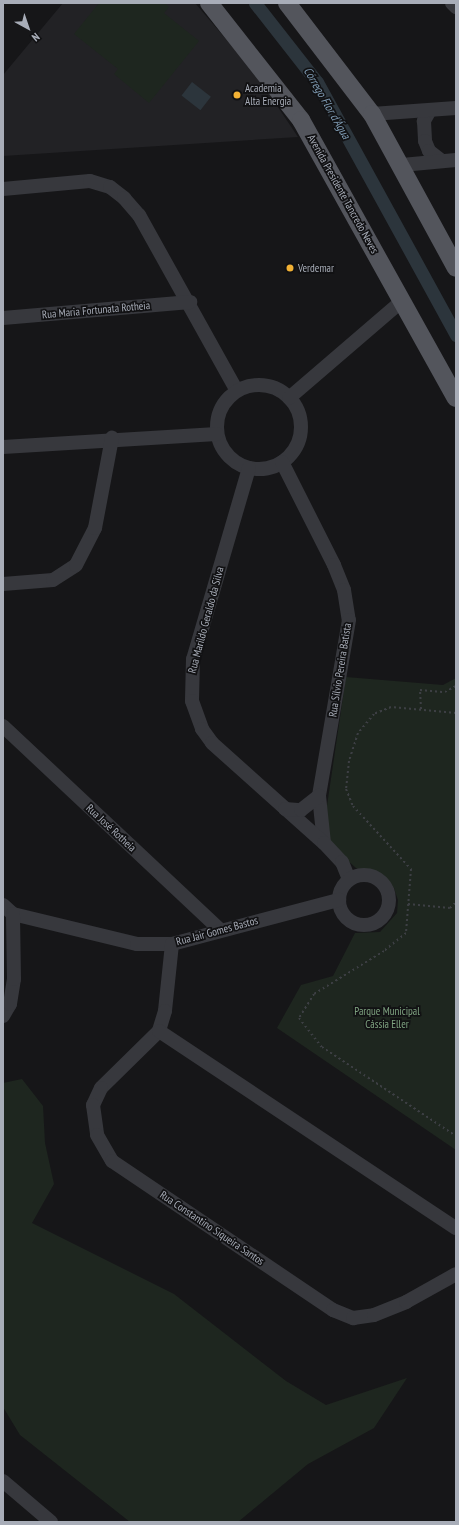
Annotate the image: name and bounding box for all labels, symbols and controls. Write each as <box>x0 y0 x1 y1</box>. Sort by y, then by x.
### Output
north arrow <box>8 8 48 48</box>
text: N <box>29 30 42 44</box>
water label: Córrego Flor d'Água <box>301 65 353 141</box>
place label: Academia Alta Energia <box>245 82 291 108</box>
marker: Academia Alta Energia <box>232 90 242 100</box>
street label: Avenida Presidente Tancredo Neves <box>305 132 381 256</box>
place label: Verdemar <box>298 261 334 275</box>
marker: Verdemar <box>285 263 295 273</box>
street label: Rua Maria Fortunata Rotheia <box>41 299 151 321</box>
street label: Rua Marildo Geraldo da Silva <box>185 565 227 675</box>
street label: Rua Sílvio Pereira Batista <box>326 622 354 718</box>
street label: Rua José Rotheia <box>83 801 139 855</box>
street label: Rua Jair Gomes Bastos <box>175 914 259 948</box>
park label: Parque Municipal Cássia Eller <box>354 1005 420 1031</box>
street label: Rua Constantino Siqueira Santos <box>157 1188 267 1268</box>

